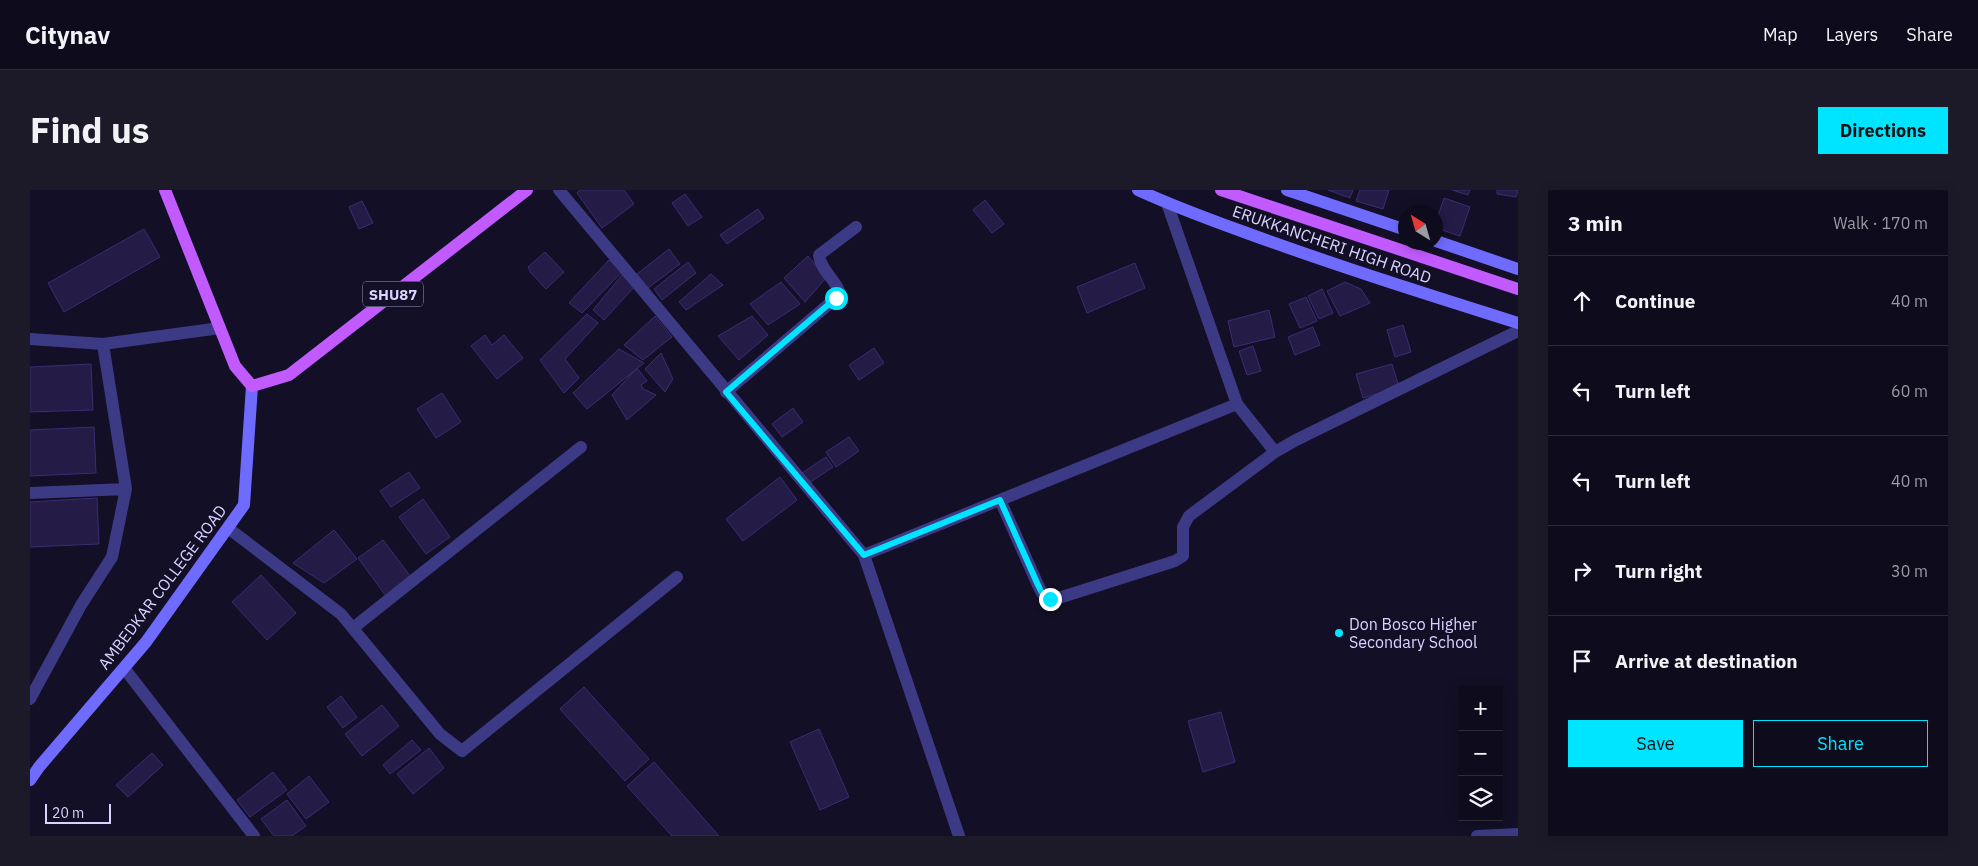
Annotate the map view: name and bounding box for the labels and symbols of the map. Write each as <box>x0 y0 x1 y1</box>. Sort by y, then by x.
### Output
street label: ERUKKANCHERI HIGH ROAD <box>1230 200 1434 288</box>
north arrow <box>1398 205 1443 250</box>
road number: SHU87 <box>363 282 423 306</box>
route start <box>825 287 848 310</box>
street label: AMBEDKAR COLLEGE ROAD <box>94 501 230 673</box>
route end <box>1039 588 1062 611</box>
place label: Don Bosco Higher Secondary School <box>1349 614 1477 652</box>
marker: Don Bosco Higher Secondary School <box>1333 627 1345 639</box>
scale bar <box>45 801 111 824</box>

